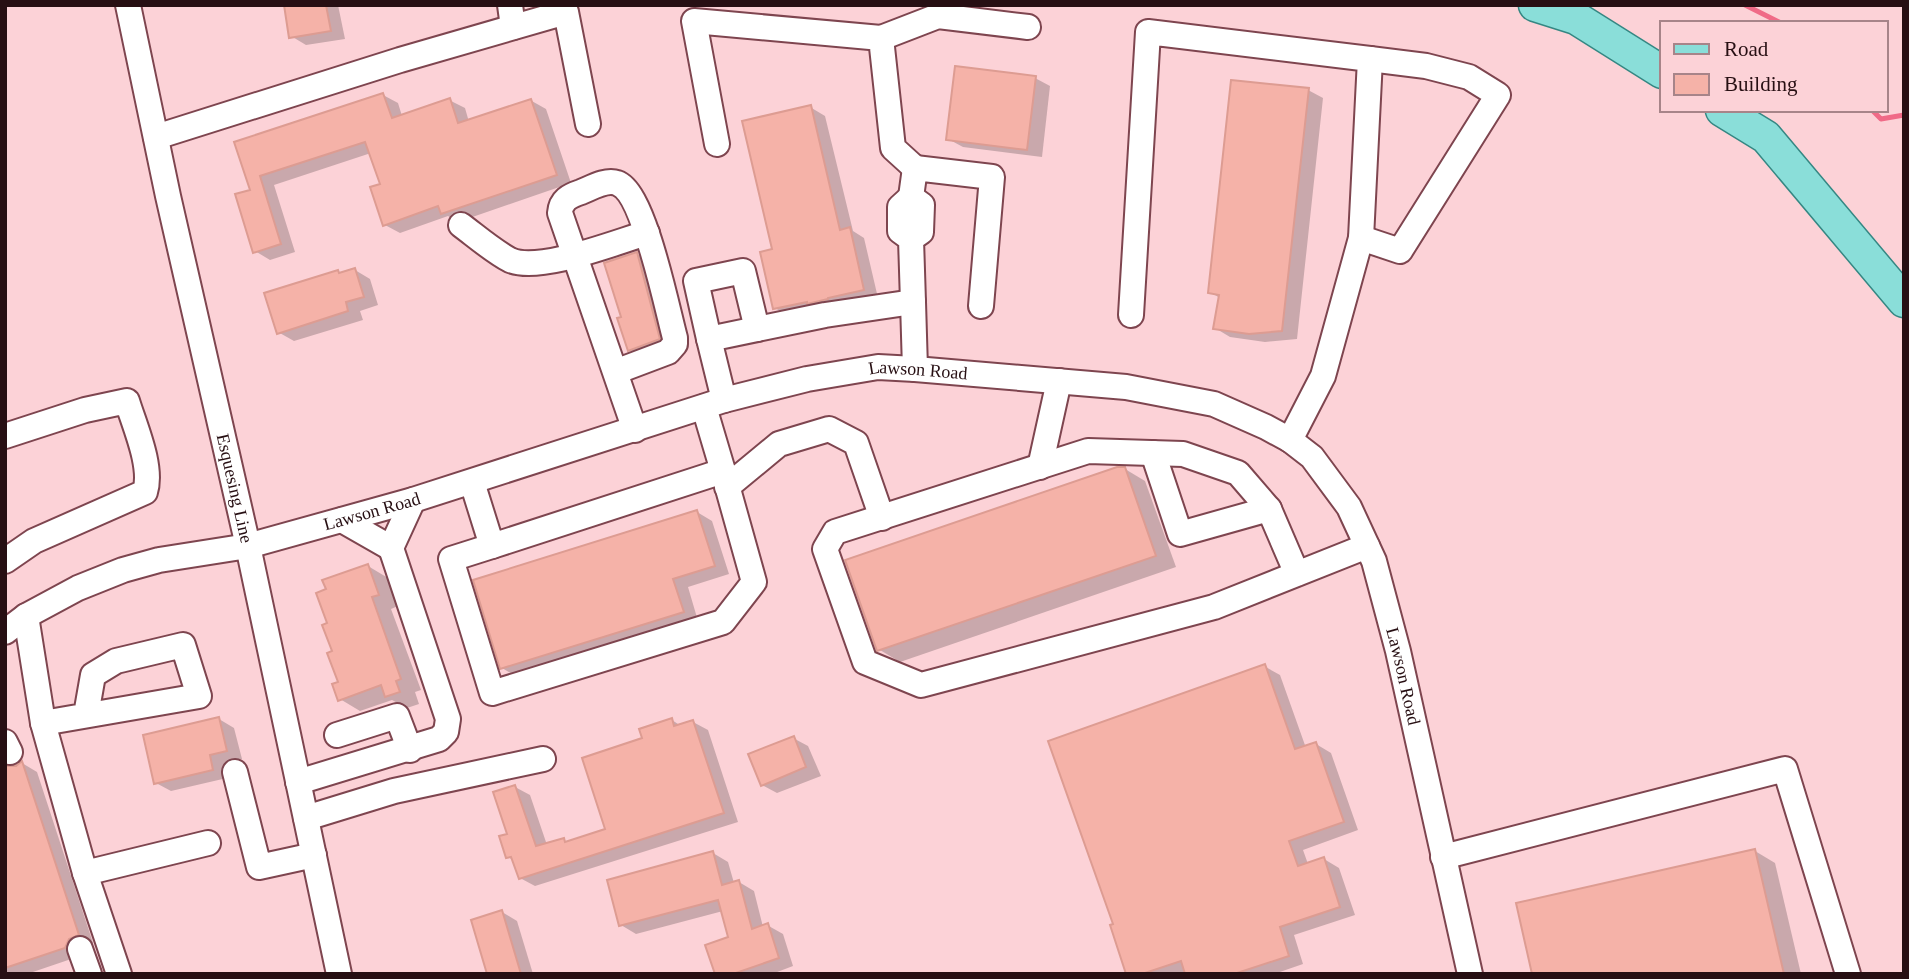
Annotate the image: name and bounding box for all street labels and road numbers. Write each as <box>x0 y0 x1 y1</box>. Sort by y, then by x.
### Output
street label: Lawson Road <box>867 357 968 383</box>
street label: Esquesing Line <box>213 432 257 545</box>
street label: Lawson Road <box>321 488 423 534</box>
street label: Lawson Road <box>1382 625 1424 727</box>

